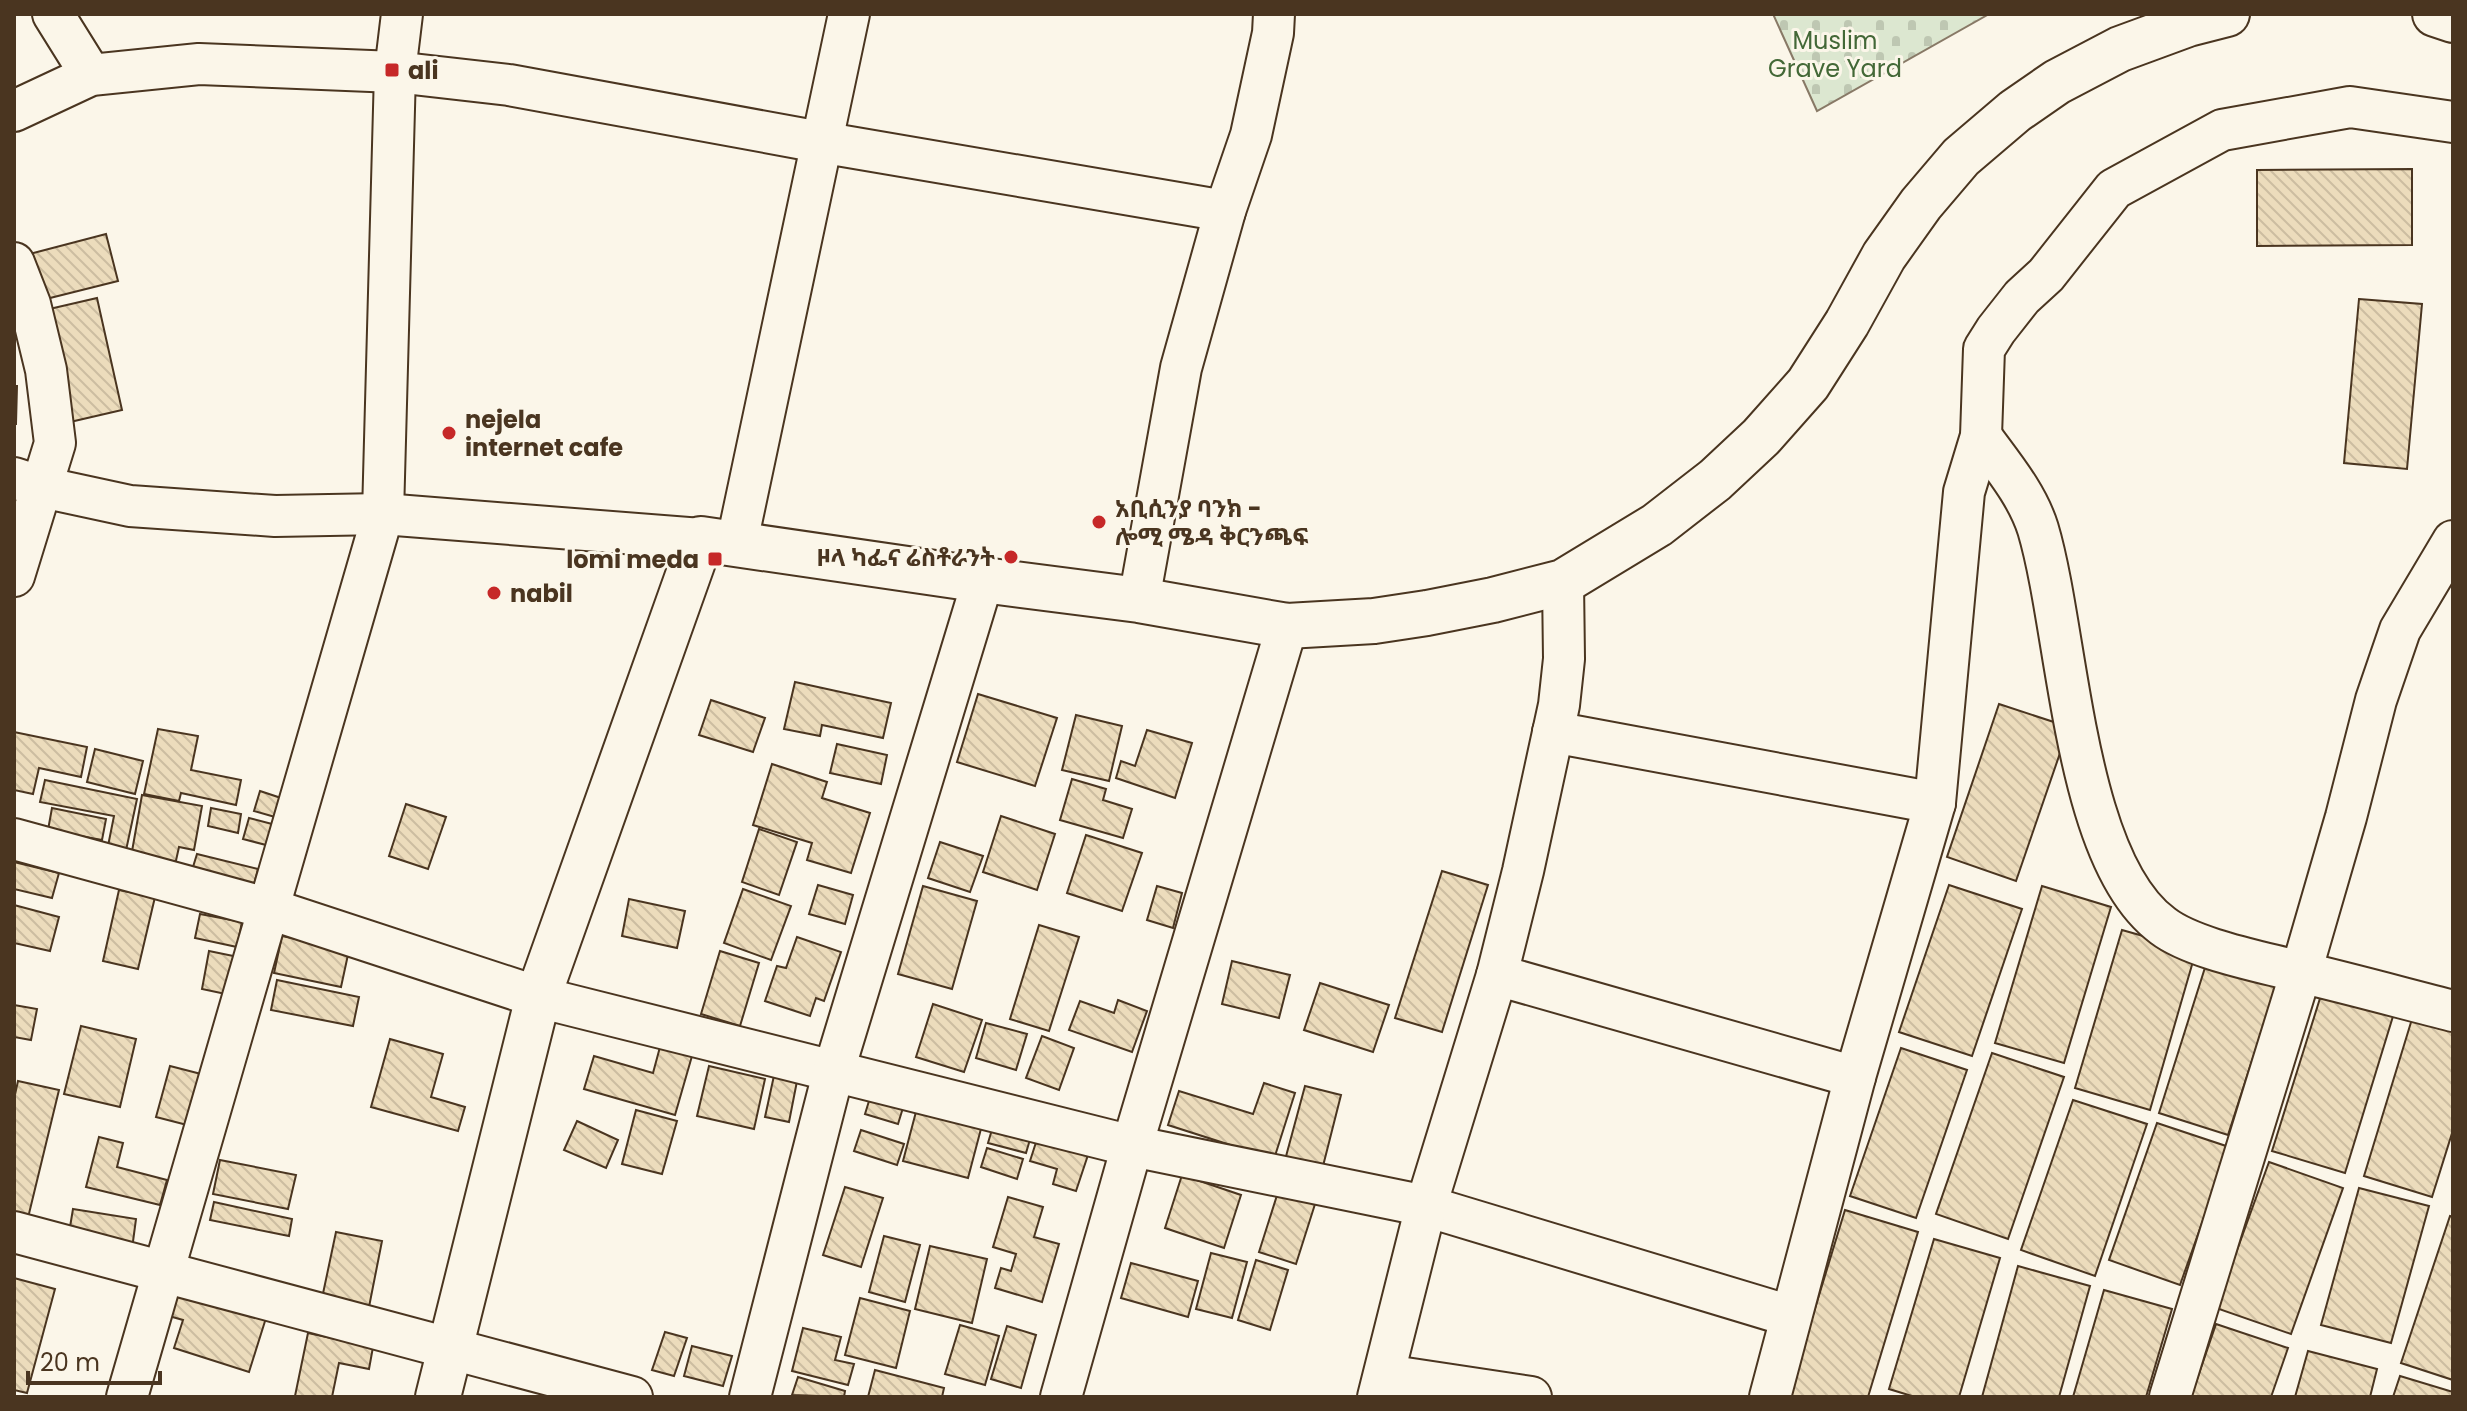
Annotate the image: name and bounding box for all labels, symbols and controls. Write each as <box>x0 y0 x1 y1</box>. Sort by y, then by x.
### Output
park label: Muslim Grave Yard <box>1768 24 1902 85</box>
place label: ali <box>408 54 438 87</box>
marker: ali <box>383 61 401 79</box>
place label: nejela internet cafe <box>465 403 623 464</box>
marker: nejela internet cafe <box>440 424 458 442</box>
place label: አቢሲንያ ባንክ - ሎሚ ሜዳ ቅርንጫፍ <box>1115 492 1309 553</box>
marker: አቢሲንያ ባንክ - ሎሚ ሜዳ ቅርንጫፍ <box>1090 513 1108 531</box>
place label: ዞላ ካፌና ሬስቶራንት <box>817 541 995 574</box>
place label: lomi meda <box>566 543 699 576</box>
marker: ዞላ ካፌና ሬስቶራንት <box>1002 548 1020 566</box>
marker: lomi meda <box>706 550 724 568</box>
place label: nabil <box>510 577 573 610</box>
marker: nabil <box>485 584 503 602</box>
scale bar <box>28 1335 160 1385</box>
text: 20 m <box>40 1346 100 1379</box>

